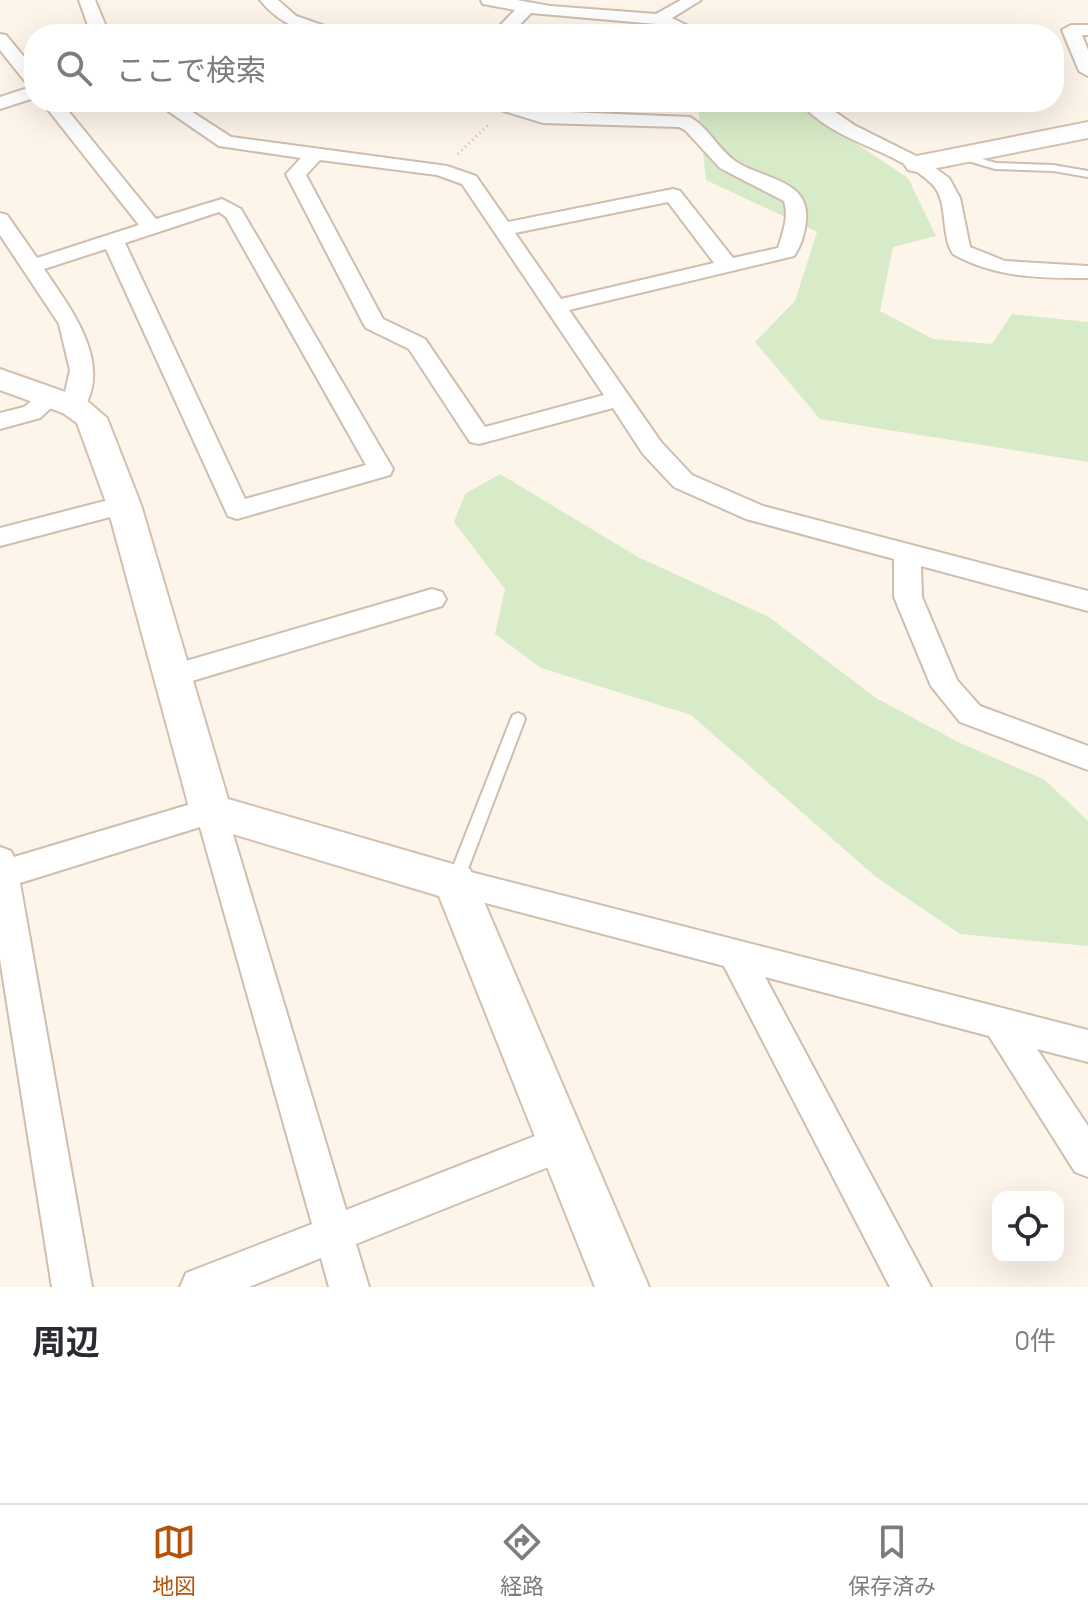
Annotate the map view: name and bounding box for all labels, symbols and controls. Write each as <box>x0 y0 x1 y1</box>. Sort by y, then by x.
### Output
search box <box>24 24 1064 112</box>
icon: search <box>52 46 96 90</box>
text: ここで検索 <box>116 49 266 90</box>
map controls <box>992 1191 1064 1263</box>
button: locate <box>992 1191 1064 1263</box>
text: 周辺 <box>32 1318 100 1364</box>
text: 0件 <box>1014 1322 1056 1358</box>
tab: 地図 <box>152 1520 196 1601</box>
tab: 経路 <box>500 1520 544 1601</box>
tab: 保存済み <box>848 1520 936 1601</box>

